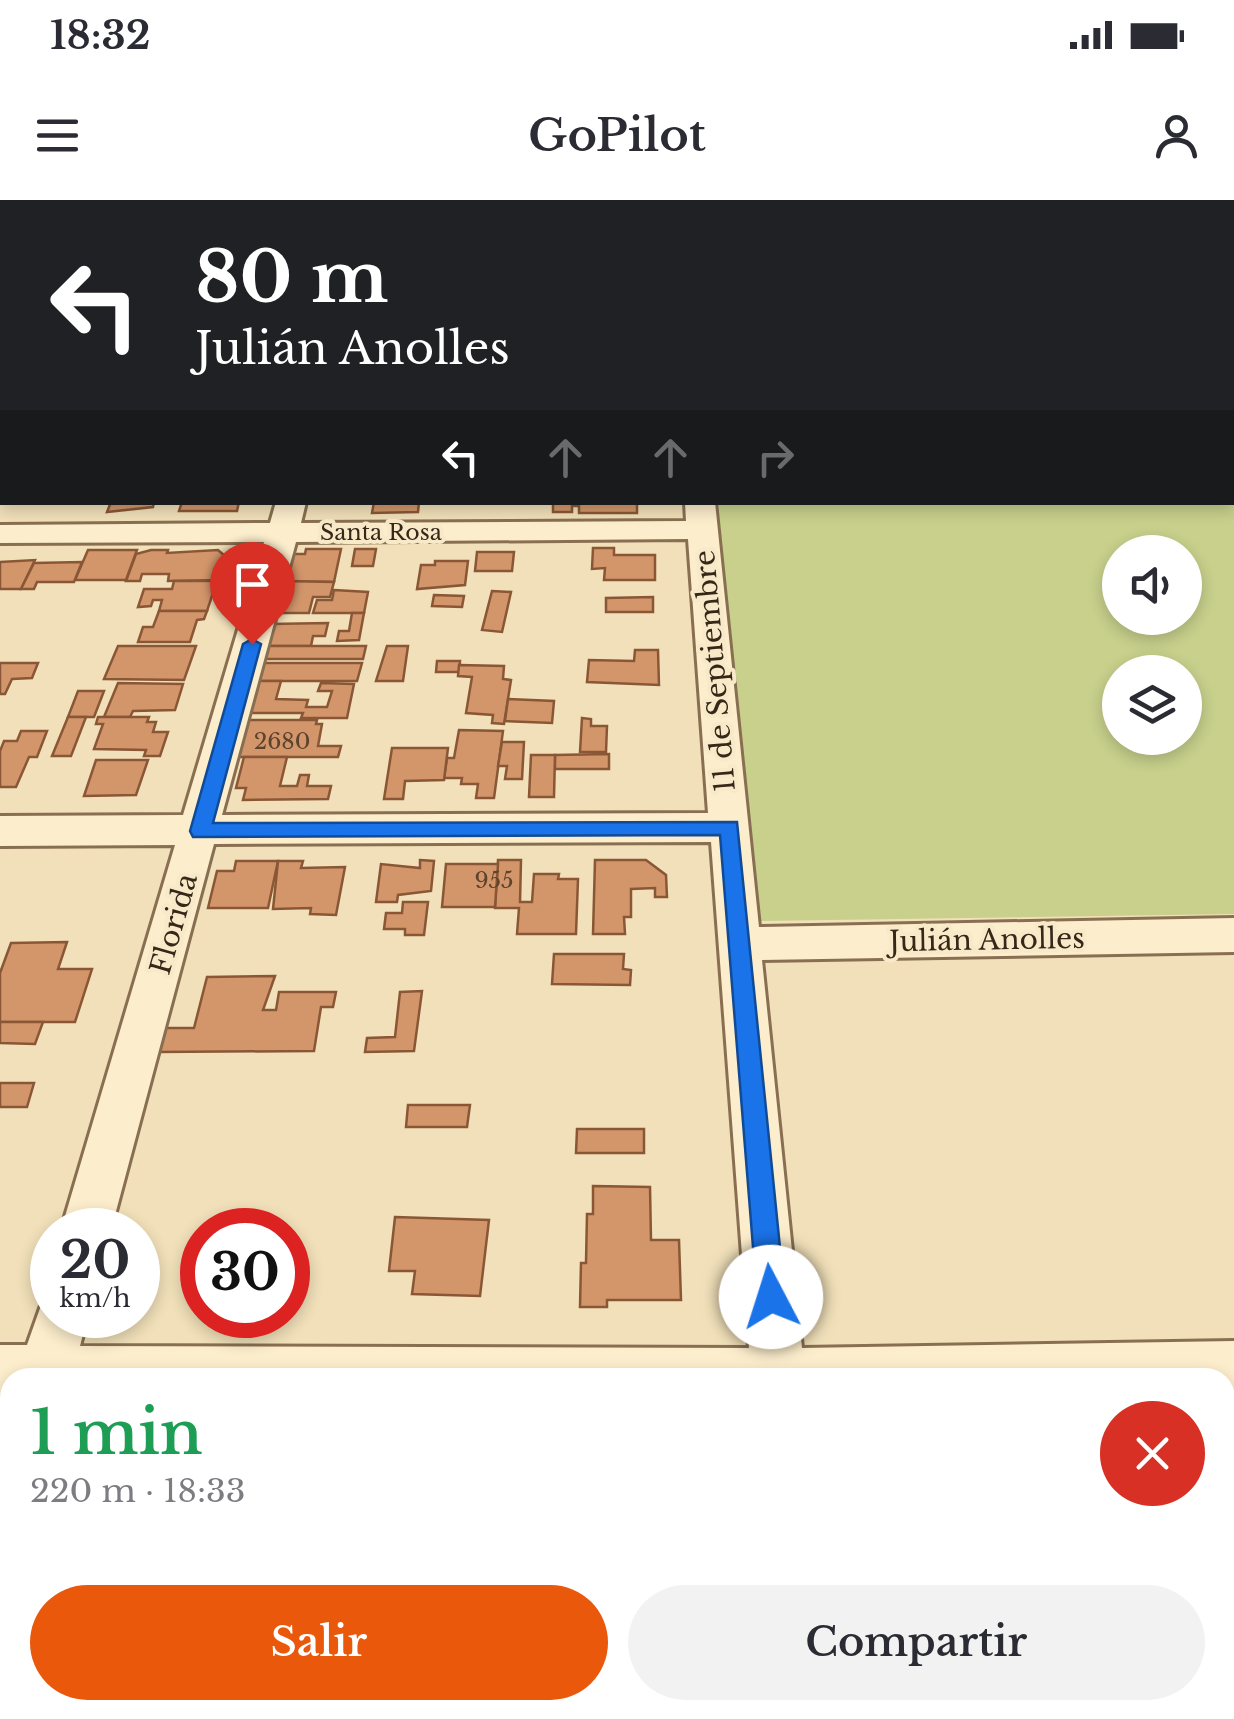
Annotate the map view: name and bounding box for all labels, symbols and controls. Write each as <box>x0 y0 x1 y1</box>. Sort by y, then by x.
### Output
text: 18:32 <box>50 12 150 59</box>
text: GoPilot <box>528 107 706 163</box>
icon: menu <box>30 108 85 163</box>
icon: person <box>1149 108 1204 163</box>
text: 80 m <box>195 234 388 321</box>
icon: left <box>30 240 160 370</box>
text: Julián Anolles <box>195 320 510 376</box>
icon: left <box>433 430 488 485</box>
icon: ahead <box>538 430 593 485</box>
icon: ahead <box>643 430 698 485</box>
icon: right <box>748 430 803 485</box>
street label: Santa Rosa <box>320 519 443 546</box>
map controls <box>1102 535 1202 755</box>
button: sound <box>1102 535 1202 635</box>
pin <box>210 542 295 645</box>
street label: 11 de Septiembre <box>687 549 743 793</box>
icon: arrive <box>225 557 280 612</box>
button: layers <box>1102 655 1202 755</box>
house number: 2680 <box>254 728 310 755</box>
house number: 955 <box>474 867 514 894</box>
street label: Florida <box>143 869 205 979</box>
street label: Julián Anolles <box>885 921 1085 959</box>
speed limit sign: 30 <box>180 1208 310 1338</box>
text: 20 <box>60 1229 130 1292</box>
position arrow <box>719 1245 823 1349</box>
text: km/h <box>60 1283 130 1314</box>
text: 1 min <box>30 1396 203 1470</box>
button: close <box>1100 1401 1205 1506</box>
text: 220 m · 18:33 <box>30 1471 246 1511</box>
button: Salir <box>30 1585 608 1700</box>
button: Compartir <box>628 1585 1205 1700</box>

